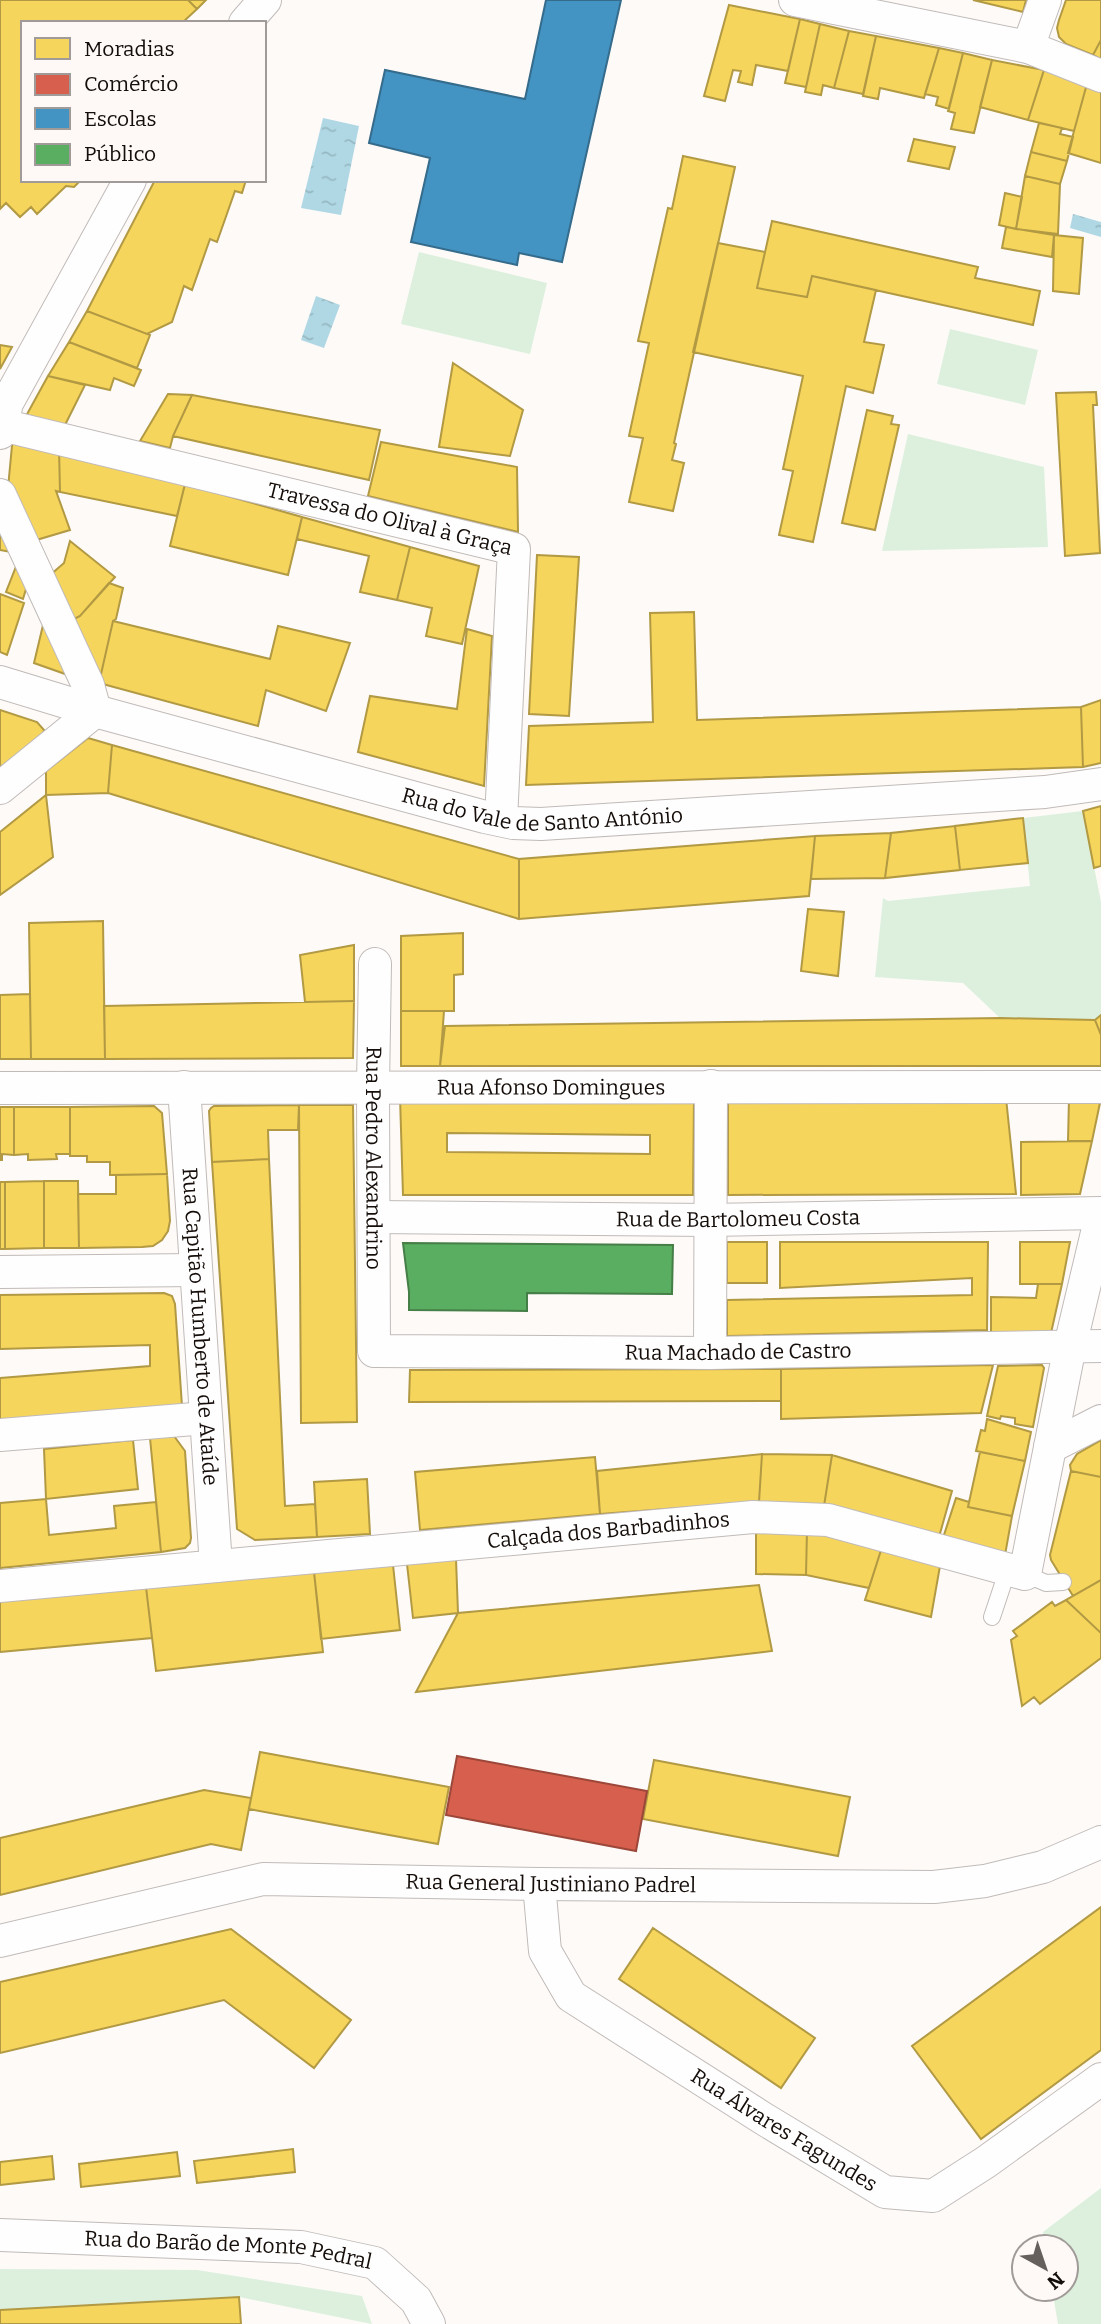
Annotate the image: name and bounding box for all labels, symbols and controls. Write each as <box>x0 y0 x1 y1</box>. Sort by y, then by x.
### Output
legend <box>21 21 266 182</box>
text: Moradias <box>84 36 175 62</box>
text: Comércio <box>84 71 178 97</box>
text: Escolas <box>84 106 156 132</box>
text: Público <box>84 141 156 167</box>
street label: Travessa do Olival à Graça <box>265 477 515 561</box>
street label: Rua do Vale de Santo António <box>399 782 684 837</box>
street label: Rua Pedro Alexandrino <box>360 1046 387 1270</box>
street label: Rua Afonso Domingues <box>437 1074 665 1101</box>
street label: Rua Capitão Humberto de Ataíde <box>176 1167 224 1486</box>
street label: Rua de Bartolomeu Costa <box>616 1204 861 1233</box>
street label: Rua Machado de Castro <box>624 1337 852 1366</box>
street label: Calçada dos Barbadinhos <box>486 1506 731 1554</box>
street label: Rua General Justiniano Padrel <box>405 1869 696 1898</box>
street label: Rua Álvares Fagundes <box>686 2063 882 2197</box>
street label: Rua do Barão de Monte Pedral <box>84 2225 374 2275</box>
north arrow <box>1010 2233 1080 2303</box>
text: N <box>1042 2267 1069 2294</box>

